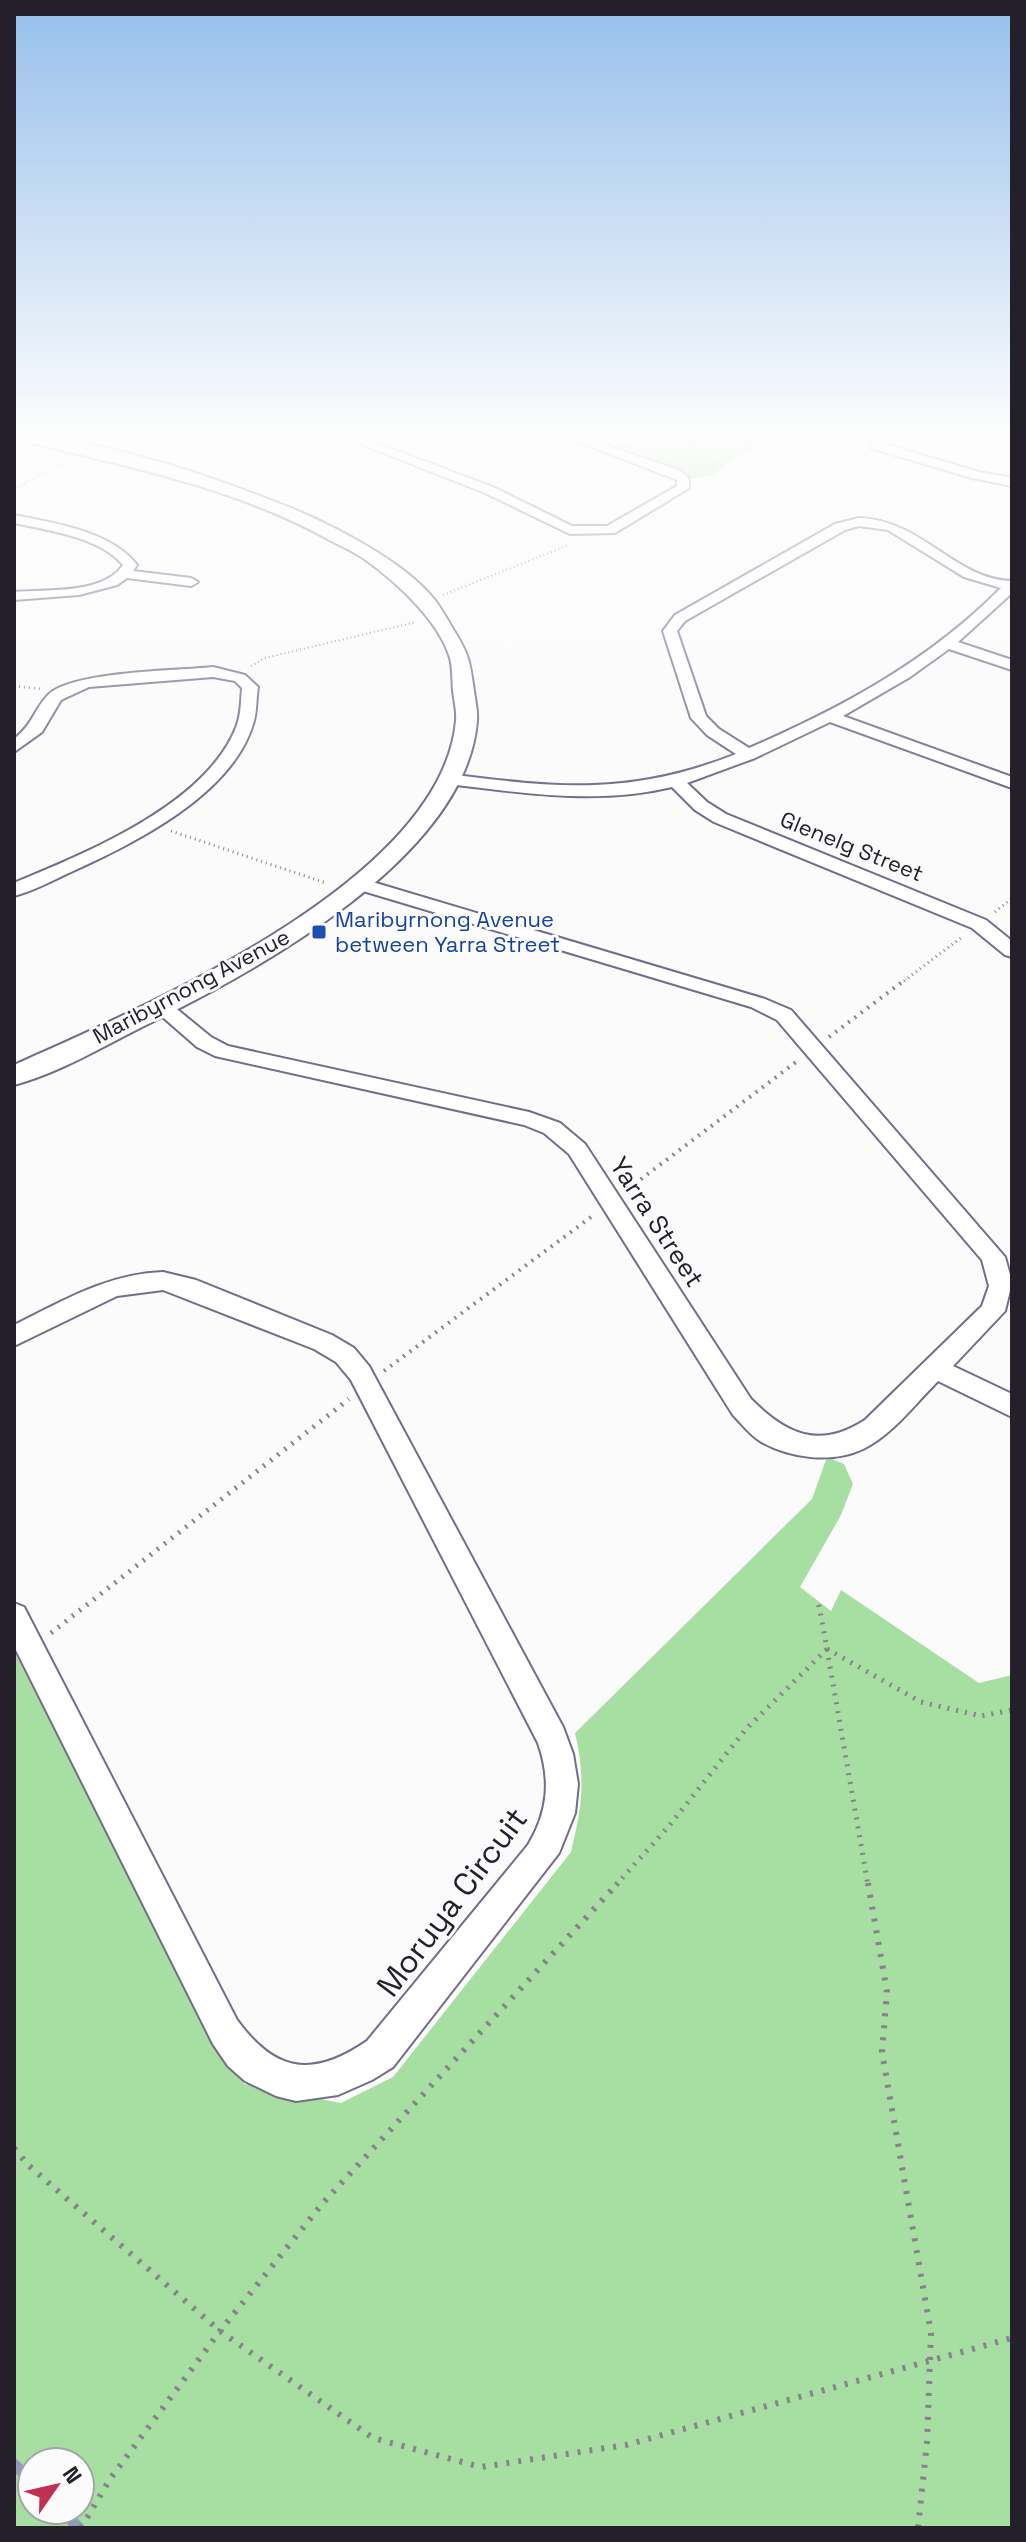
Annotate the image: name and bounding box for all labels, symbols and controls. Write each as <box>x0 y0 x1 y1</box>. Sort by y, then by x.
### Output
street label: Glenelg Street <box>776 805 928 887</box>
place label: Maribyrnong Avenue between Yarra Street <box>335 905 560 958</box>
street label: Maribyrnong Avenue <box>88 922 294 1050</box>
marker: Maribyrnong Avenue between Yarra Street <box>310 923 328 941</box>
street label: Yarra Street <box>602 1150 712 1294</box>
street label: Moruya Circuit <box>368 1800 536 2004</box>
north arrow <box>16 2446 96 2526</box>
text: N <box>57 2461 88 2489</box>

